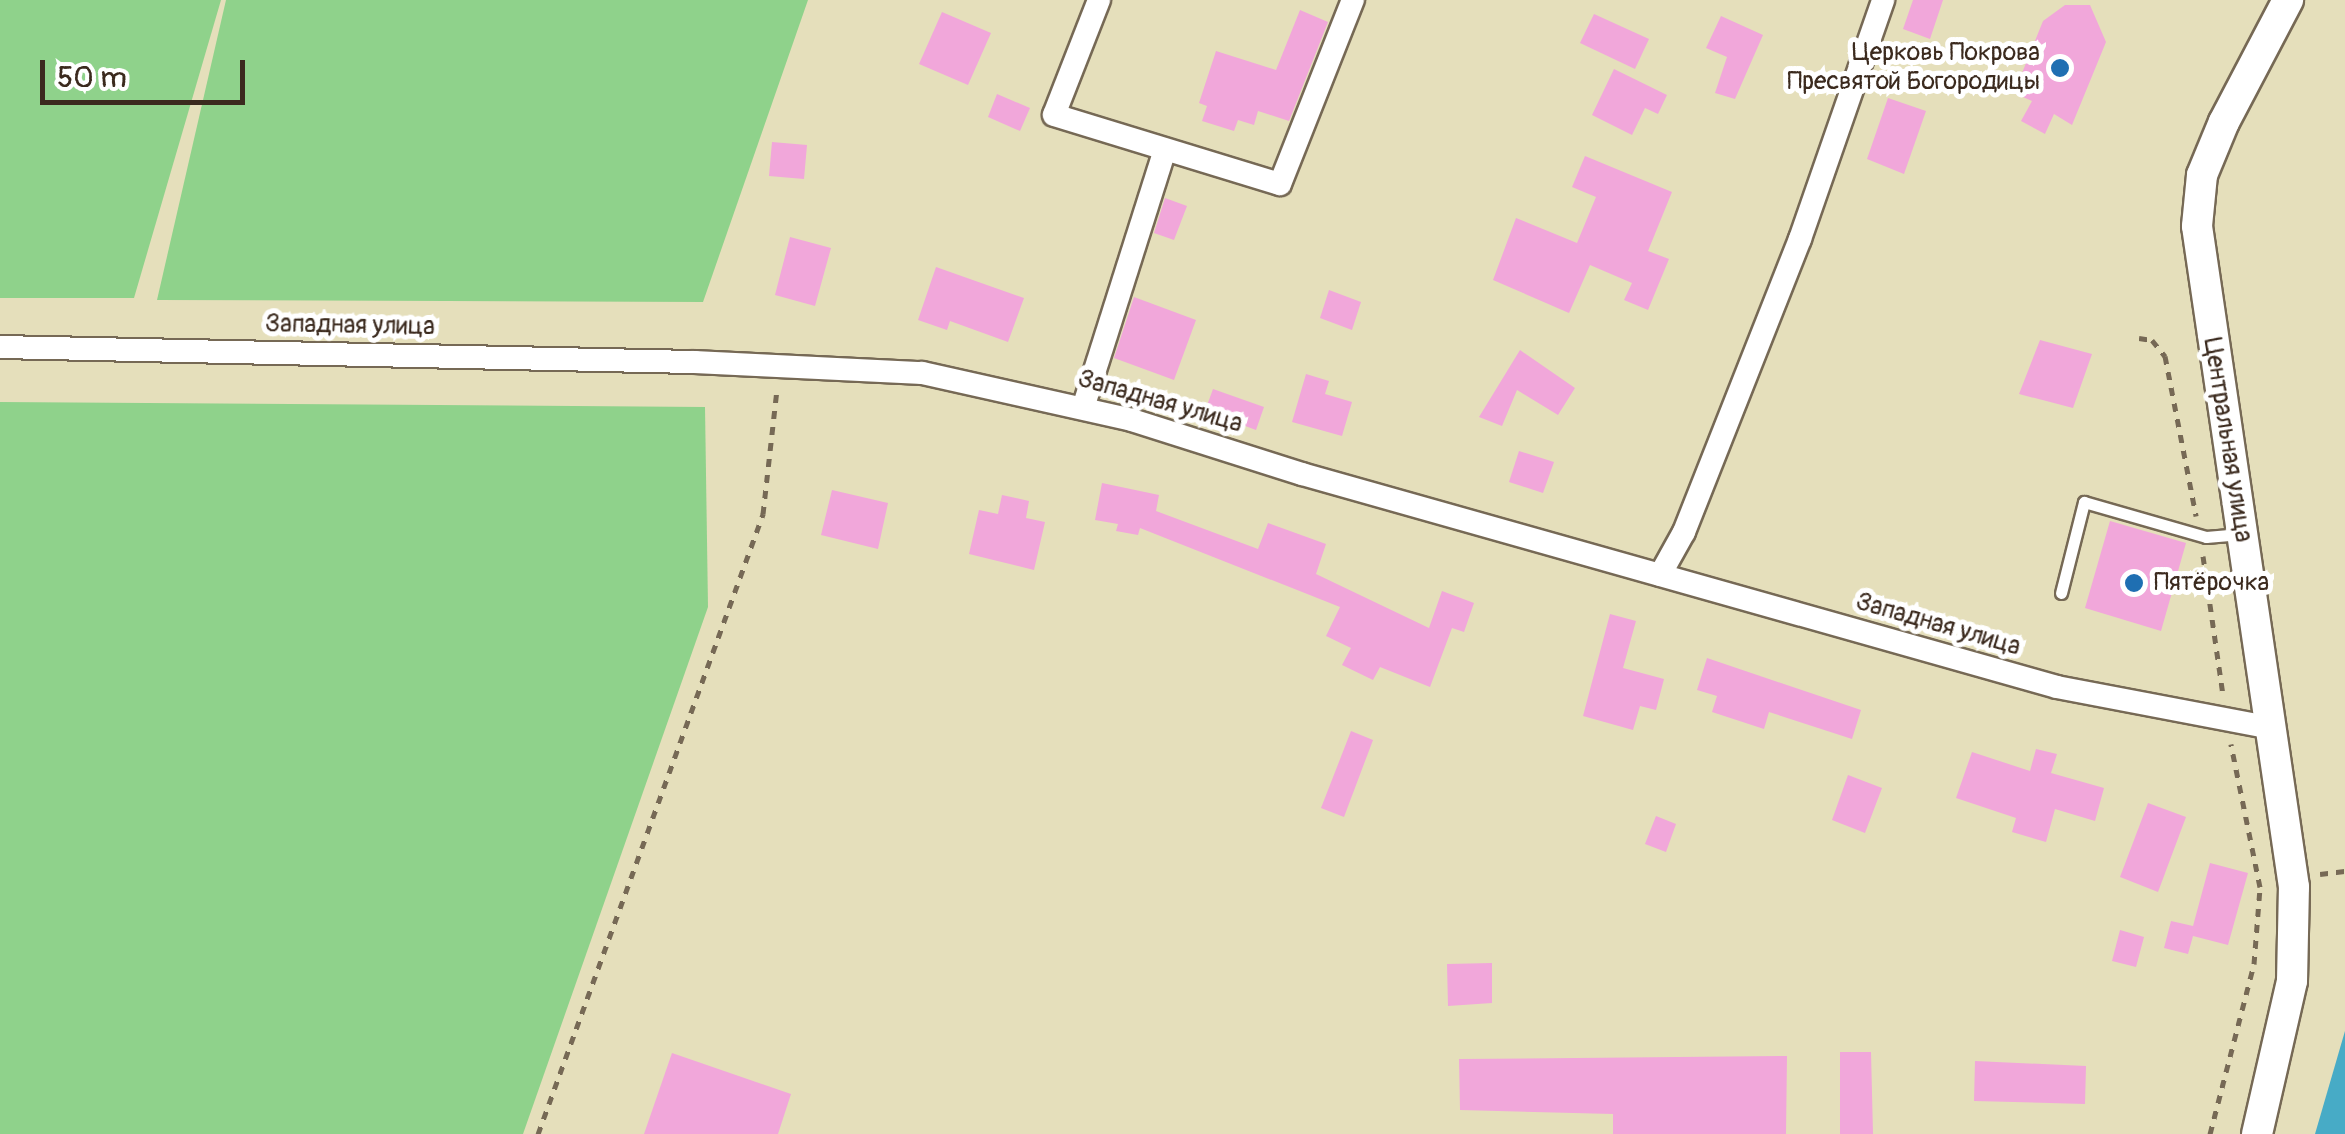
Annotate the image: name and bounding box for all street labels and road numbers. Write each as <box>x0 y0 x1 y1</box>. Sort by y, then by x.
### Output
street label: Западная улица <box>265 310 435 342</box>
street label: Центральная улица <box>2196 336 2258 544</box>
street label: Западная улица <box>1074 364 1246 440</box>
street label: Западная улица <box>1852 587 2024 663</box>

